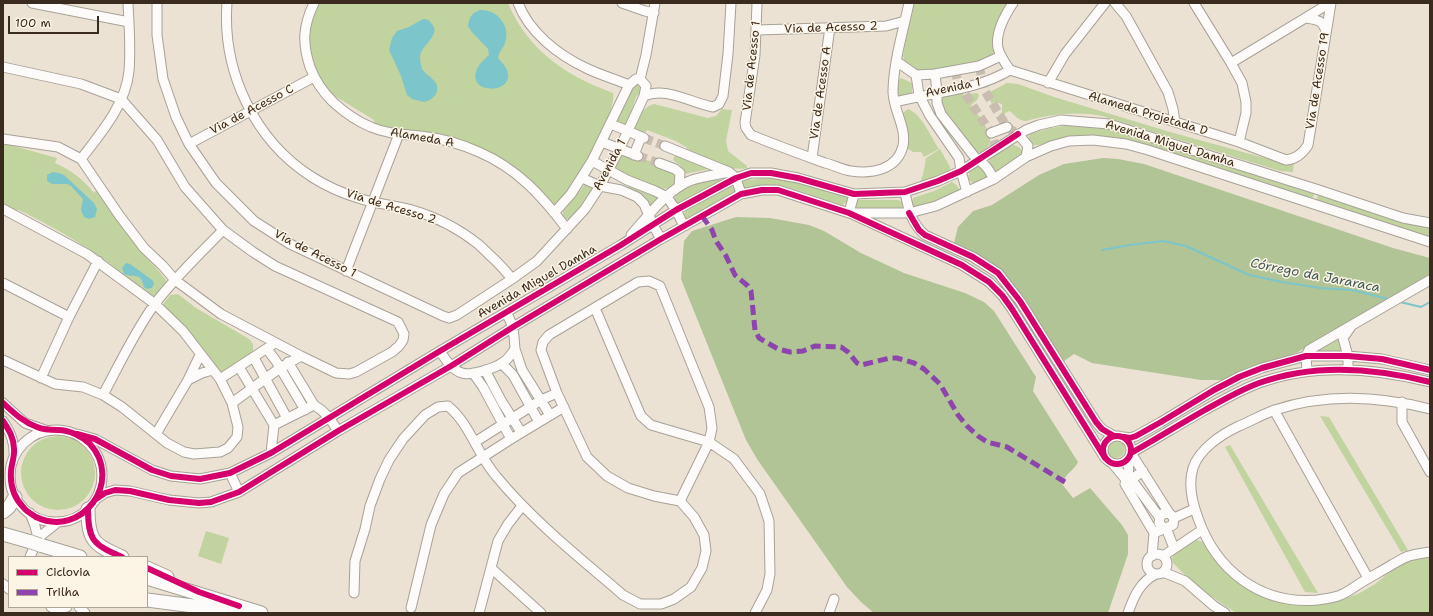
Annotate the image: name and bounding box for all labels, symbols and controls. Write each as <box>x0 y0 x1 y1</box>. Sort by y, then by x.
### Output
scale bar <box>10 8 101 34</box>
text: 100 m <box>15 15 51 31</box>
street label: Via de Acesso 2 <box>784 19 878 37</box>
street label: Via de Acesso 1 <box>740 20 764 112</box>
street label: Via de Acesso 19 <box>1303 31 1333 131</box>
street label: Via de Acesso A <box>807 45 835 141</box>
street label: Avenida 1 <box>924 75 982 101</box>
street label: Via de Acesso C <box>208 82 296 138</box>
street label: Alameda Projetada D <box>1087 89 1209 139</box>
street label: Avenida Miguel Damha <box>1104 117 1236 171</box>
street label: Alameda A <box>389 125 455 151</box>
street label: Avenida 1 <box>590 137 630 193</box>
street label: Via de Acesso 2 <box>344 186 438 228</box>
street label: Via de Acesso 1 <box>272 227 358 281</box>
street label: Avenida Miguel Damha <box>475 242 599 322</box>
water label: Córrego da Jararaca <box>1249 256 1381 296</box>
legend <box>8 556 148 608</box>
text: Ciclovia <box>46 564 90 580</box>
text: Trilha <box>46 584 79 600</box>

